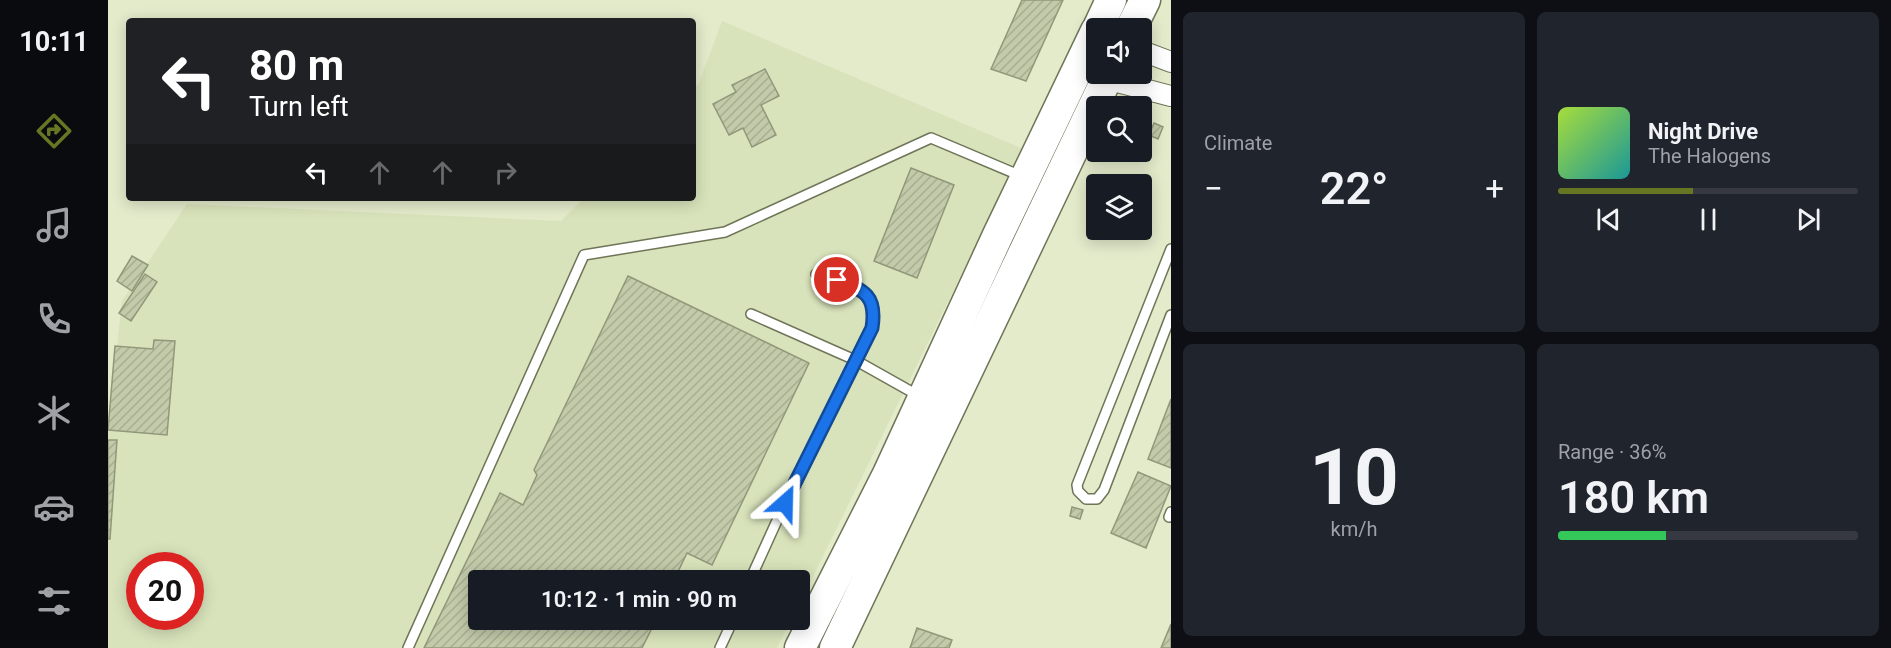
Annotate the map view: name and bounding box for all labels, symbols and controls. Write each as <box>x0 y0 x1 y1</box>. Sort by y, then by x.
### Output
map controls <box>1086 18 1152 240</box>
button: sound <box>1086 18 1152 84</box>
text: 10:11 <box>19 26 89 58</box>
text: 80 m <box>249 41 344 90</box>
icon: left <box>150 42 228 120</box>
text: Turn left <box>249 91 349 123</box>
button: search <box>1086 96 1152 162</box>
icon: directions <box>33 110 75 152</box>
text: Night Drive <box>1648 119 1758 144</box>
text: Climate <box>1204 131 1272 155</box>
text: The Halogens <box>1648 144 1771 168</box>
icon: left <box>300 156 333 189</box>
icon: ahead <box>363 156 396 189</box>
icon: ahead <box>426 156 459 189</box>
icon: right <box>489 156 522 189</box>
text: 22° <box>1320 162 1388 215</box>
text: − <box>1204 169 1223 208</box>
text: + <box>1485 169 1504 208</box>
button: layers <box>1086 174 1152 240</box>
icon: previous <box>1592 203 1625 236</box>
icon: pause <box>1692 203 1725 236</box>
icon: next <box>1792 203 1825 236</box>
icon: music <box>33 204 75 246</box>
pin <box>811 254 862 305</box>
icon: arrive <box>820 263 853 296</box>
icon: phone <box>33 298 75 340</box>
icon: climate <box>33 392 75 434</box>
text: 10 <box>1309 432 1399 523</box>
text: Range · 36% <box>1558 440 1666 464</box>
position arrow <box>753 471 817 535</box>
text: 180 km <box>1558 471 1709 524</box>
icon: car <box>33 486 75 528</box>
text: km/h <box>1331 517 1377 541</box>
speed limit sign: 20 <box>126 552 204 630</box>
icon: filters <box>33 580 75 622</box>
text: 10:12 · 1 min · 90 m <box>541 587 737 612</box>

